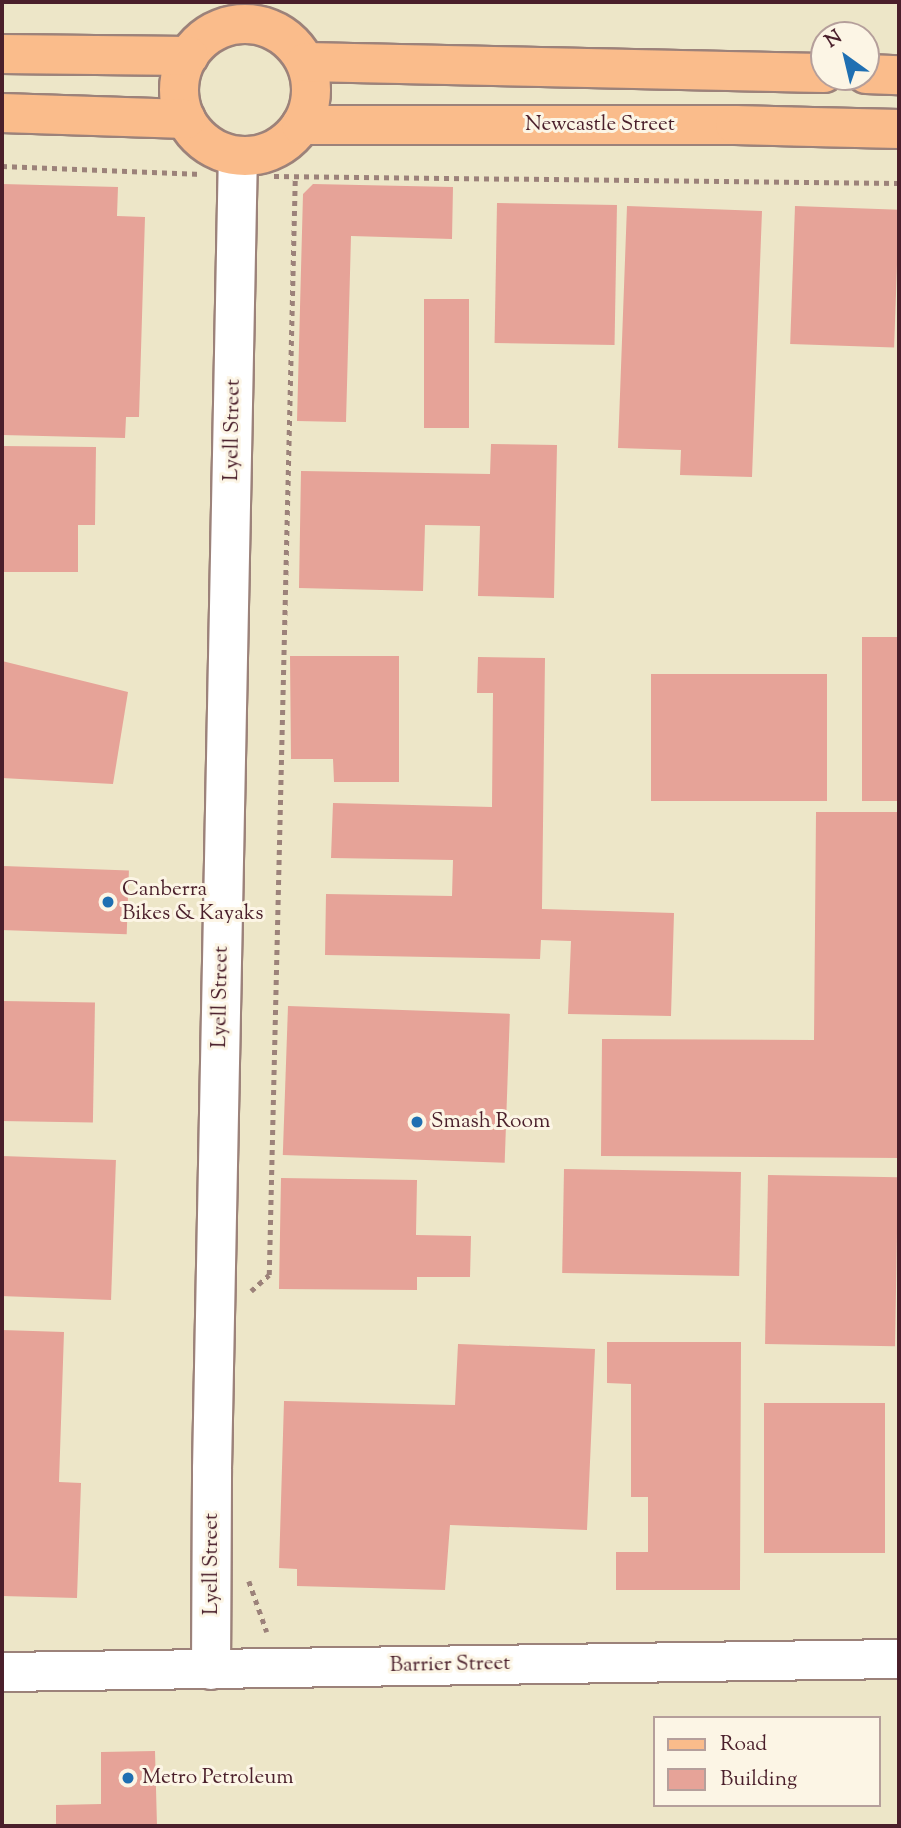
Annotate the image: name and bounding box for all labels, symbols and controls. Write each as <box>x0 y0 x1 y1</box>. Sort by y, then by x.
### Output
north arrow <box>810 21 880 91</box>
text: N <box>820 24 848 55</box>
street label: Newcastle Street <box>525 112 675 138</box>
street label: Lyell Street <box>220 379 246 481</box>
place label: Canberra Bikes & Kayaks <box>122 877 264 927</box>
marker: Canberra Bikes & Kayaks <box>100 894 116 910</box>
street label: Lyell Street <box>208 946 234 1048</box>
place label: Smash Room <box>431 1109 550 1135</box>
marker: Smash Room <box>409 1114 425 1130</box>
street label: Lyell Street <box>199 1513 225 1615</box>
street label: Barrier Street <box>389 1651 511 1679</box>
legend <box>652 1716 880 1807</box>
text: Road <box>720 1730 767 1760</box>
place label: Metro Petroleum <box>142 1765 294 1791</box>
text: Building <box>720 1765 797 1795</box>
marker: Metro Petroleum <box>120 1770 136 1786</box>

